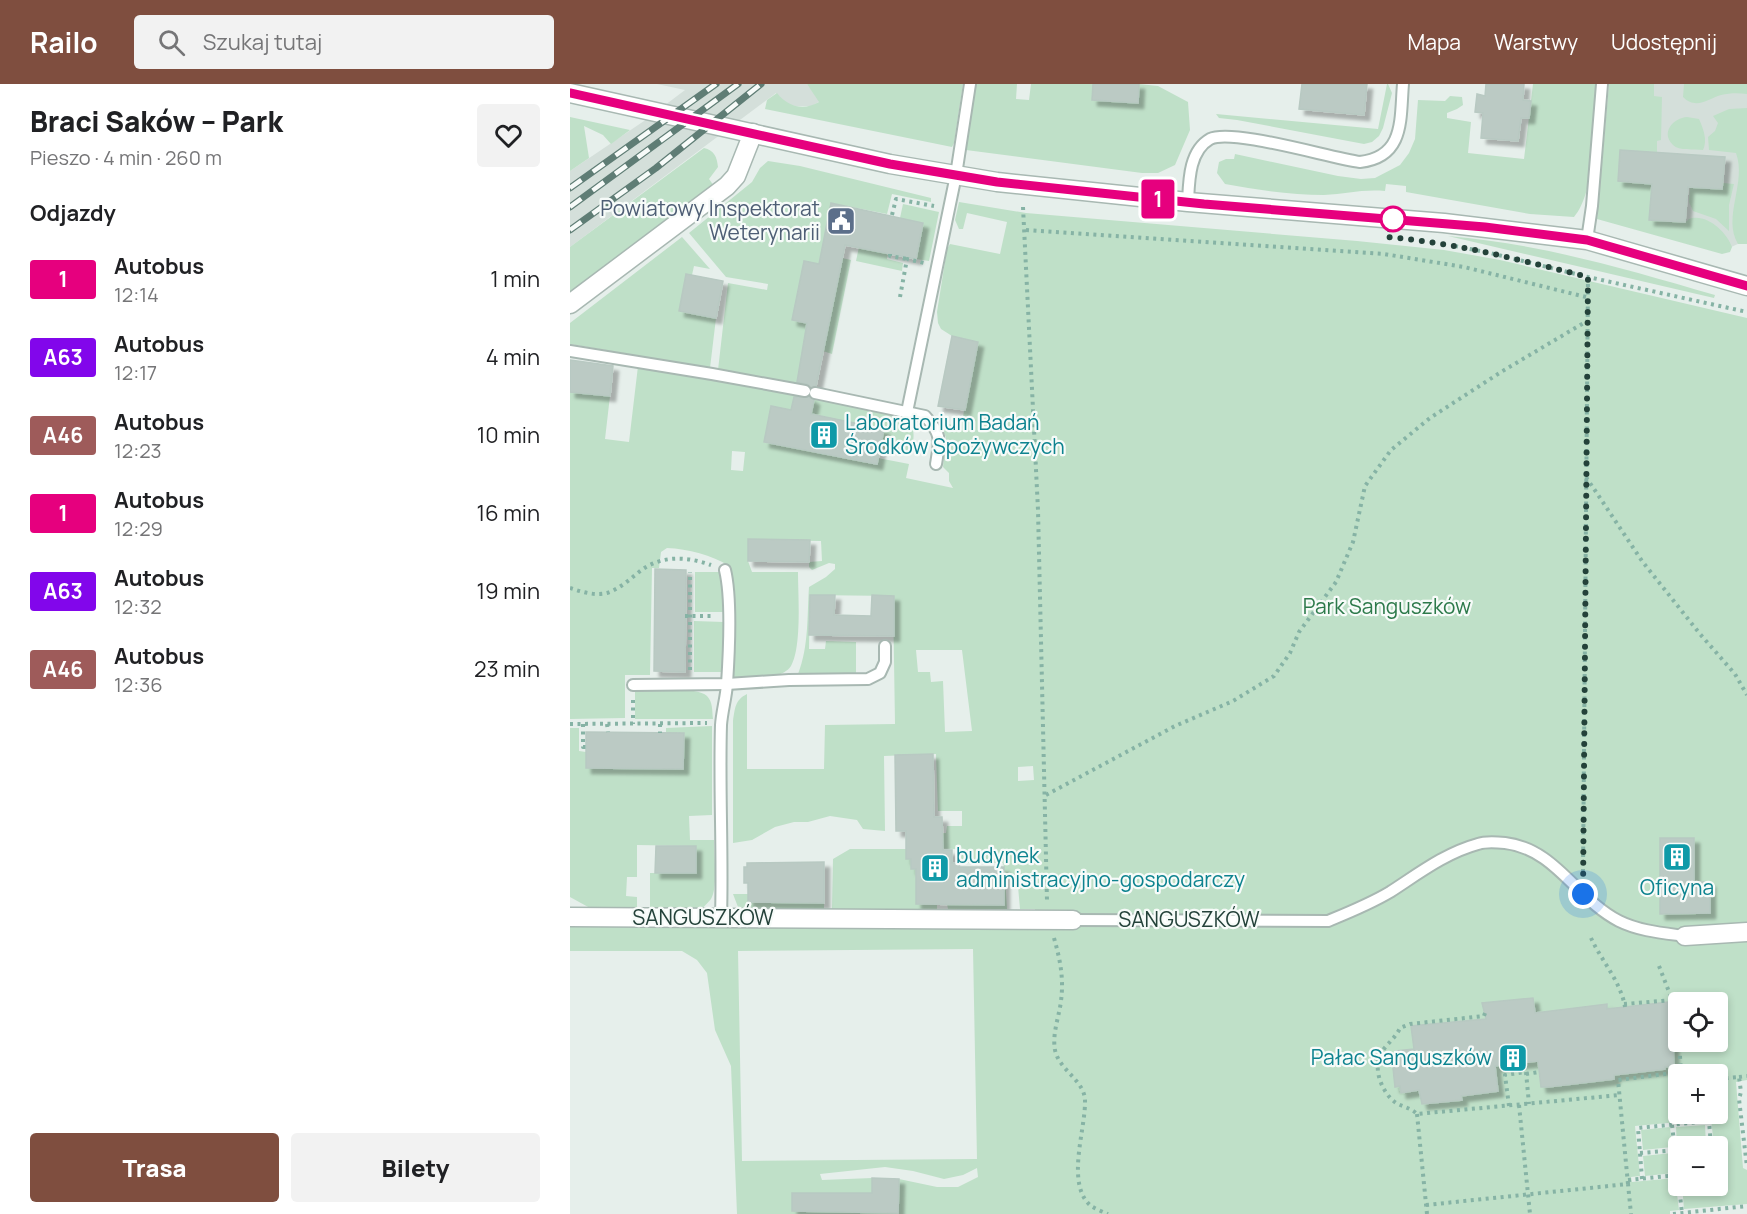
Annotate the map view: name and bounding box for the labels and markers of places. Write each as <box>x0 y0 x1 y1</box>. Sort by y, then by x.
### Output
place label: Powiatowy Inspektorat Weterynarii <box>600 194 820 246</box>
public building icon: Powiatowy Inspektorat Weterynarii <box>825 205 857 237</box>
unlabelled marker <box>1380 206 1406 232</box>
place label: Laboratorium Badań Środków Spożywczych <box>845 408 1065 460</box>
building icon: Laboratorium Badań Środków Spożywczych <box>808 419 840 451</box>
place label: budynek administracyjno-gospodarczy <box>956 841 1245 893</box>
building icon: Oficyna <box>1661 841 1693 873</box>
building icon: budynek administracyjno-gospodarczy <box>919 852 951 884</box>
place label: Oficyna <box>1640 873 1714 901</box>
building icon: Pałac Sanguszków <box>1497 1042 1529 1074</box>
place label: Pałac Sanguszków <box>1311 1043 1492 1071</box>

